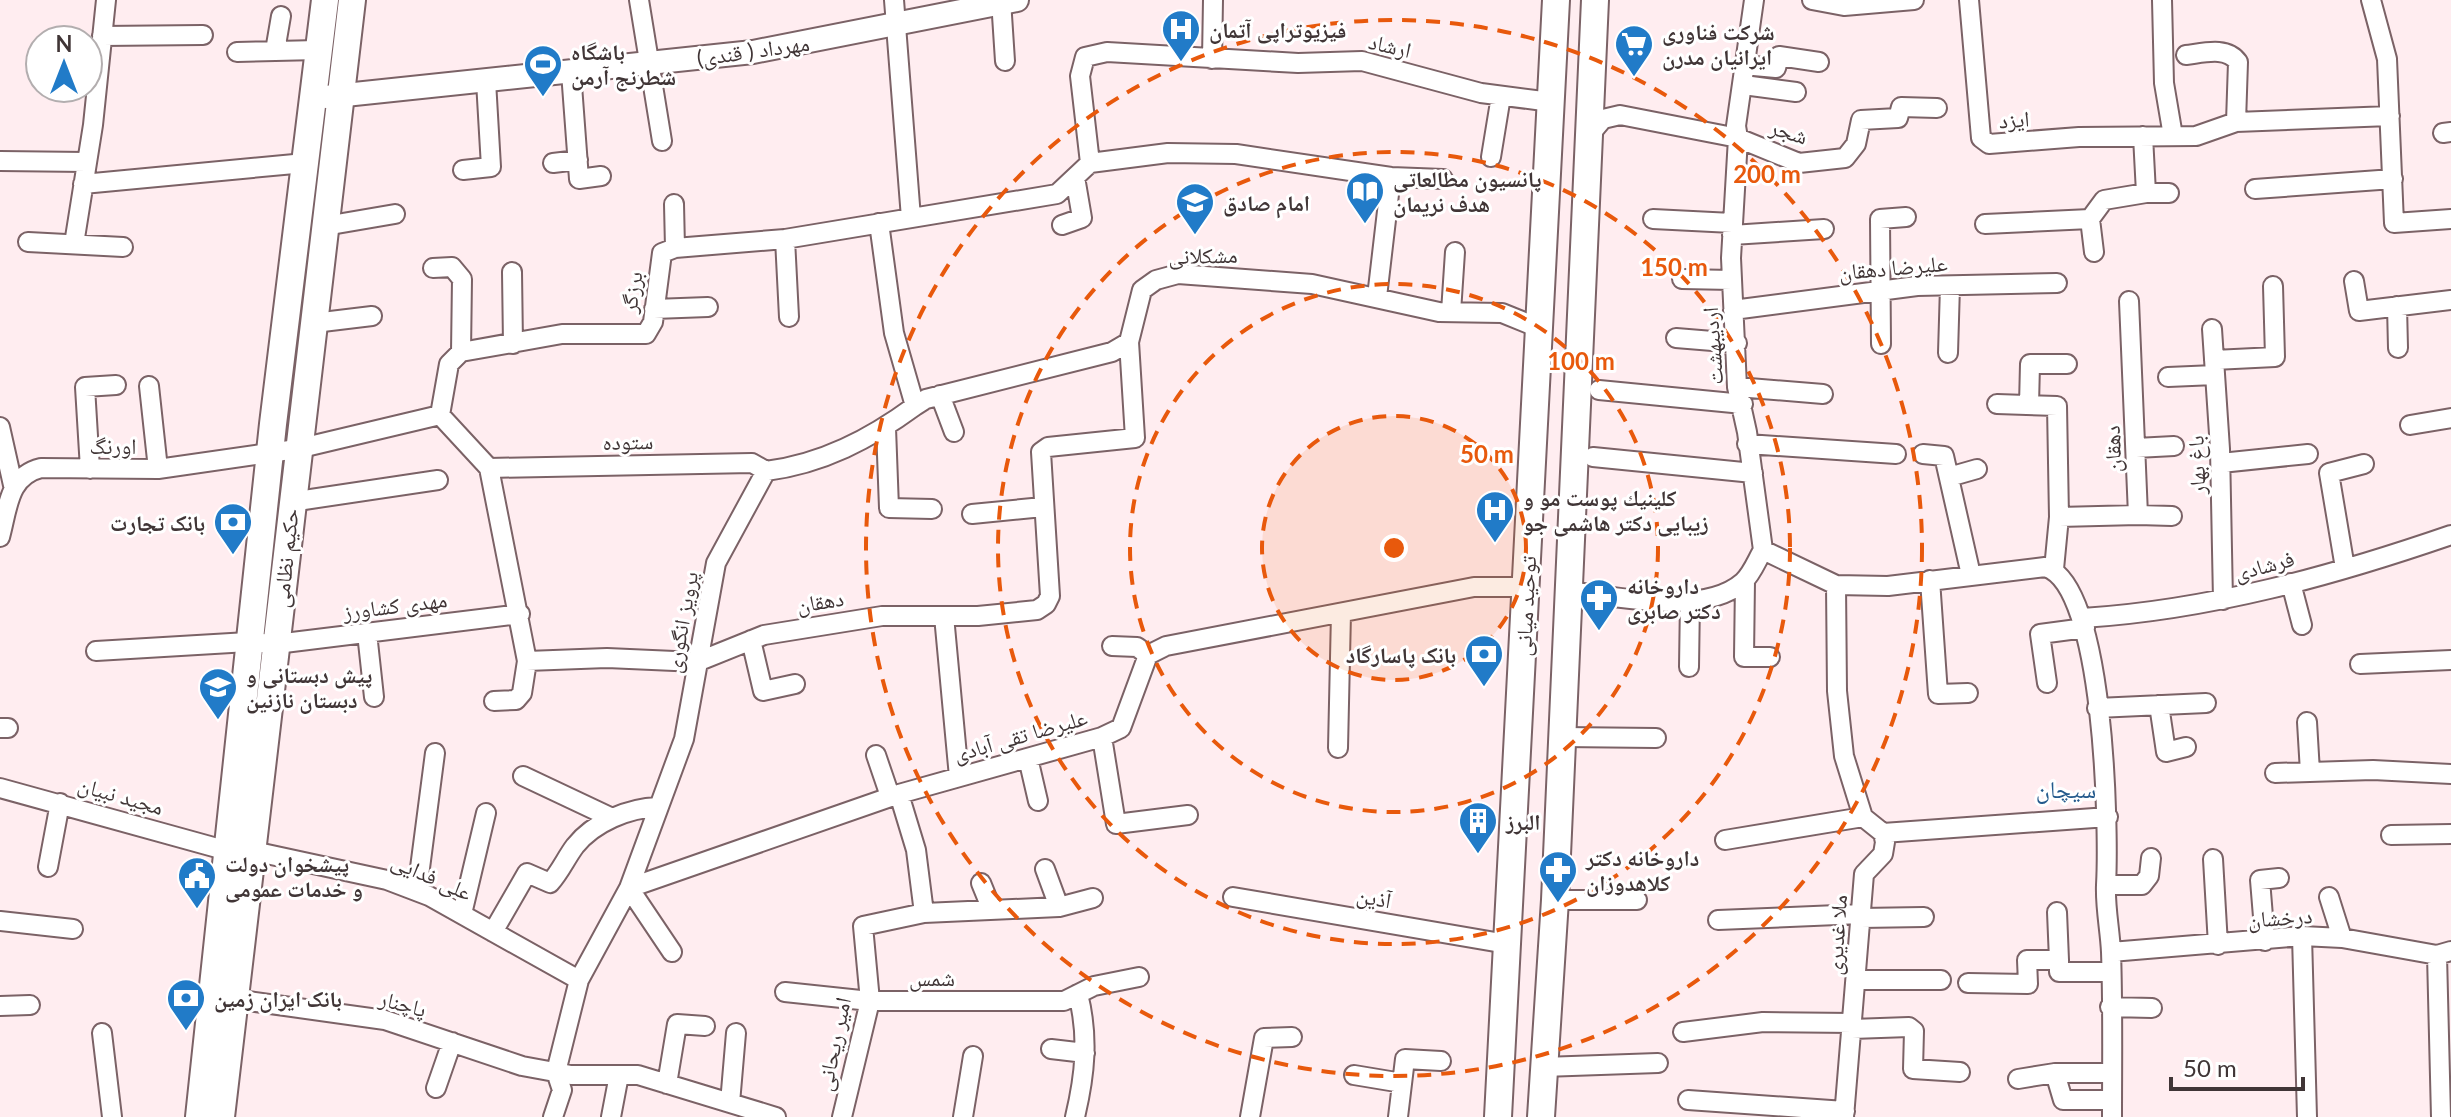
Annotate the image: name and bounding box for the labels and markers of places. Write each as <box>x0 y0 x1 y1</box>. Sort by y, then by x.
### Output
hospital icon: فیزیوتراپی آتمان <box>1160 8 1202 63</box>
place label: فیزیوتراپی آتمان <box>1209 16 1346 44</box>
place label: شرکت فناوری ایرانیان مدرن <box>1662 18 1775 71</box>
supermarket icon: شرکت فناوری ایرانیان مدرن <box>1613 23 1655 78</box>
place label: باشگاه شطرنج آرمن <box>571 38 676 92</box>
sports icon: باشگاه شطرنج آرمن <box>522 43 564 98</box>
place label: پانسیون مطالعاتی هدف نریمان <box>1393 165 1542 218</box>
library icon: پانسیون مطالعاتی هدف نریمان <box>1344 170 1386 225</box>
school or university icon: امام صادق <box>1174 181 1216 236</box>
place label: امام صادق <box>1223 189 1310 219</box>
place label: كلينيك پوست مو و زيبايى دکتر هاشمی جو <box>1523 484 1709 537</box>
hospital icon: كلينيك پوست مو و زيبايى دکتر هاشمی جو <box>1474 489 1516 544</box>
bank icon: بانک تجارت <box>212 501 254 556</box>
place label: بانک تجارت <box>110 509 205 536</box>
centre of rings <box>1380 534 1408 562</box>
place label: داروخانه دکتر صابری <box>1627 572 1721 625</box>
pharmacy icon: داروخانه دکتر صابری <box>1578 577 1620 632</box>
bank icon: بانک پاسارگاد <box>1463 633 1505 688</box>
place label: بانک پاسارگاد <box>1346 641 1456 669</box>
place label: پیش دبستانی و دبستان نازنین <box>246 661 372 714</box>
school or university icon: پیش دبستانی و دبستان نازنین <box>197 666 239 721</box>
building icon: البرز <box>1457 800 1499 855</box>
place label: البرز <box>1505 808 1540 835</box>
place label: داروخانه دکتر کلاهدوزان <box>1585 844 1699 897</box>
pharmacy icon: داروخانه دکتر کلاهدوزان <box>1537 849 1579 904</box>
place label: پیشخوان دولت و خدمات عمومی <box>225 850 363 903</box>
public building icon: پیشخوان دولت و خدمات عمومی <box>176 855 218 910</box>
bank icon: بانک ایران زمین <box>165 977 207 1032</box>
place label: بانک ایران زمین <box>214 985 342 1013</box>

